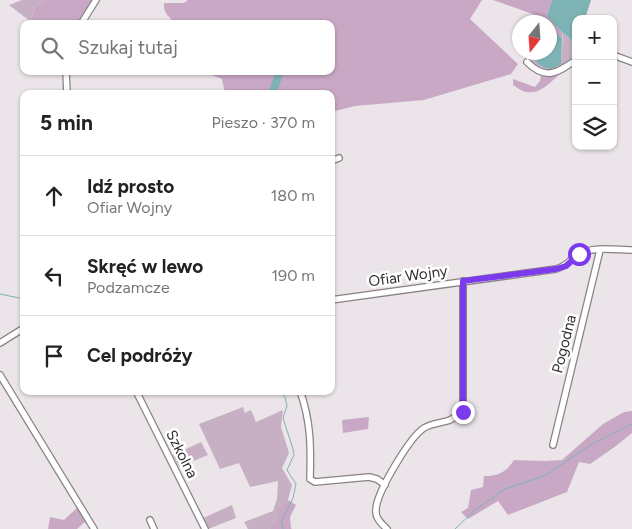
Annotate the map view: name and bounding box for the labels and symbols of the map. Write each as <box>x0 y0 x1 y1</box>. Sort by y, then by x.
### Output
north arrow <box>512 15 557 60</box>
route start <box>568 243 591 266</box>
street label: Ofiar Wojny <box>367 262 449 290</box>
street label: Pogodna <box>548 313 580 375</box>
route end <box>452 401 475 424</box>
street label: Szkolna <box>162 427 202 481</box>

